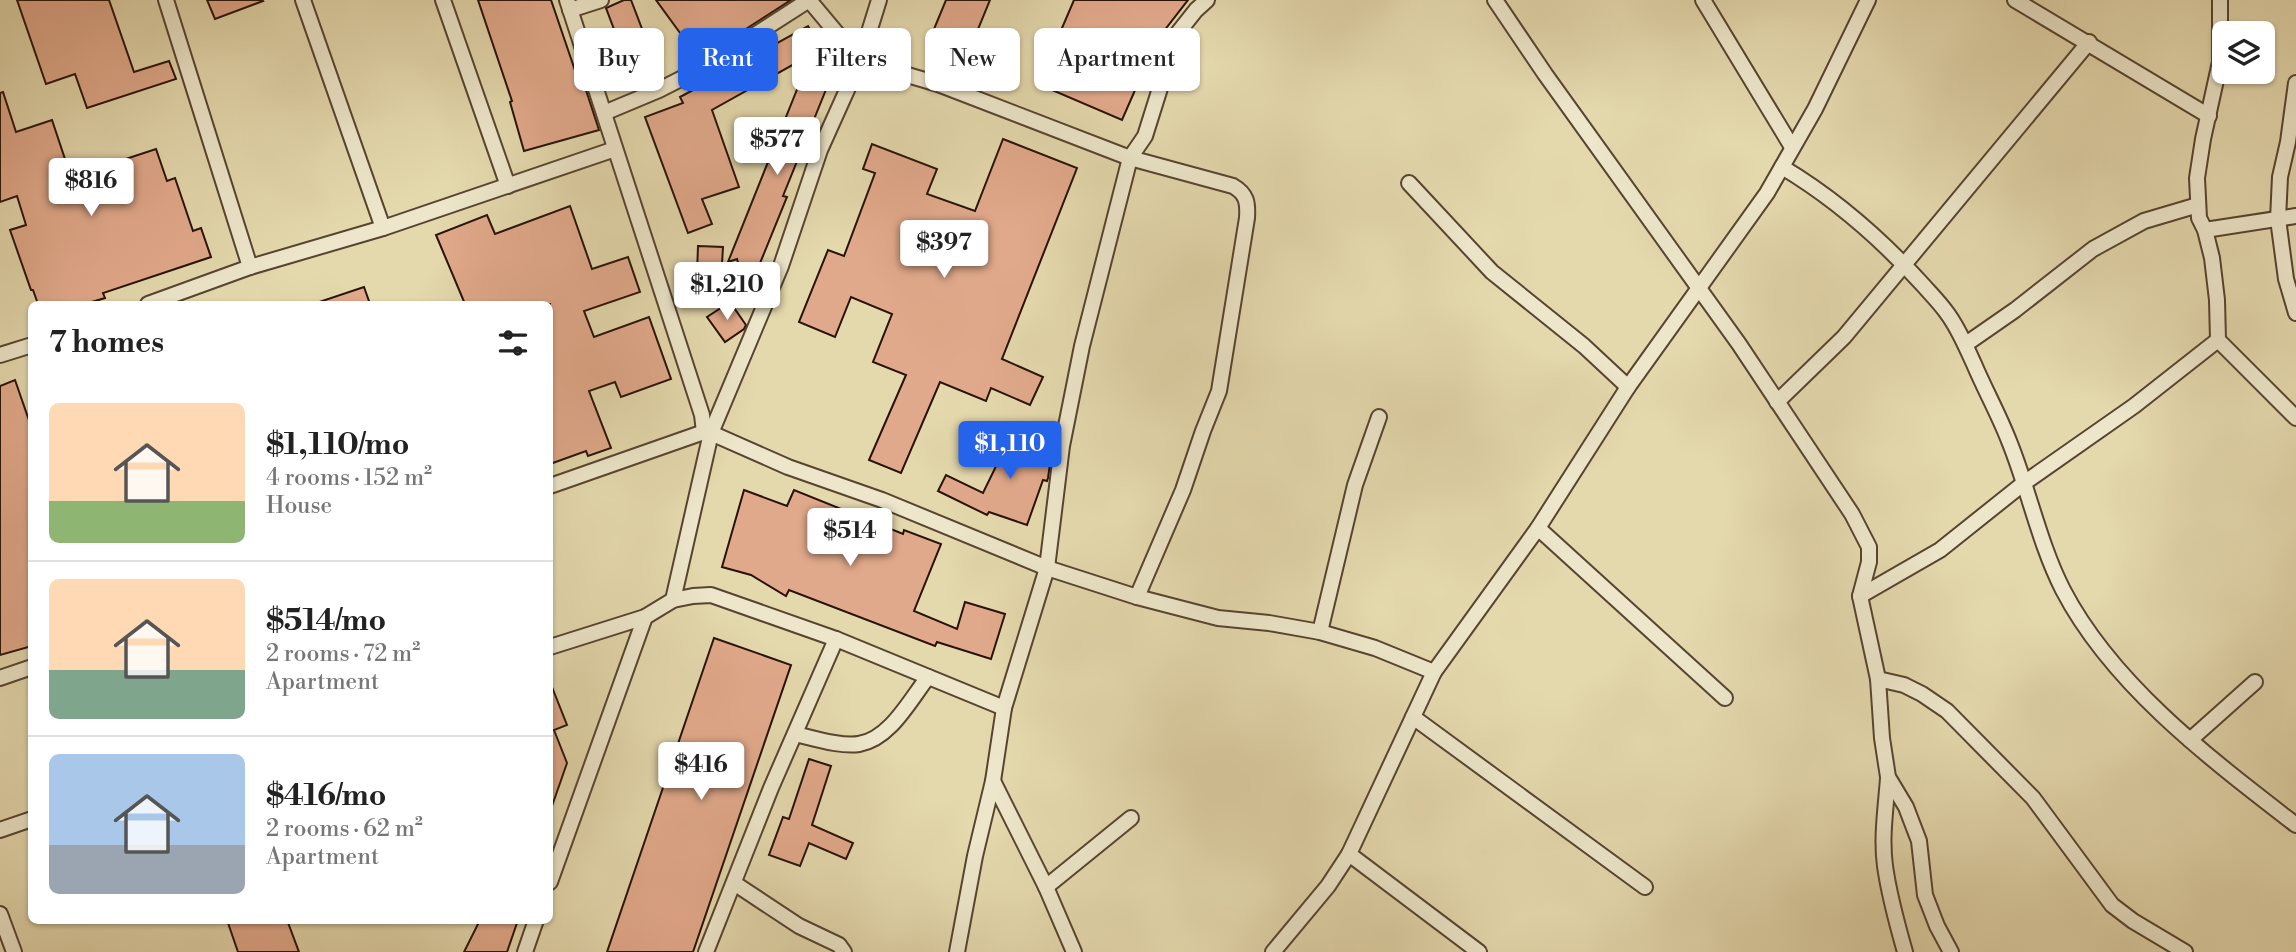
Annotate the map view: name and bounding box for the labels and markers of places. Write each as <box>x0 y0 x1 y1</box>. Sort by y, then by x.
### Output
pin: $577 <box>736 118 818 177</box>
pin: $816 <box>50 158 132 218</box>
pin: $397 <box>903 220 985 280</box>
pin: $1,210 <box>670 262 784 322</box>
pin: $1,110 <box>953 421 1067 481</box>
pin: $514 <box>809 508 891 568</box>
pin: $416 <box>660 742 742 802</box>

